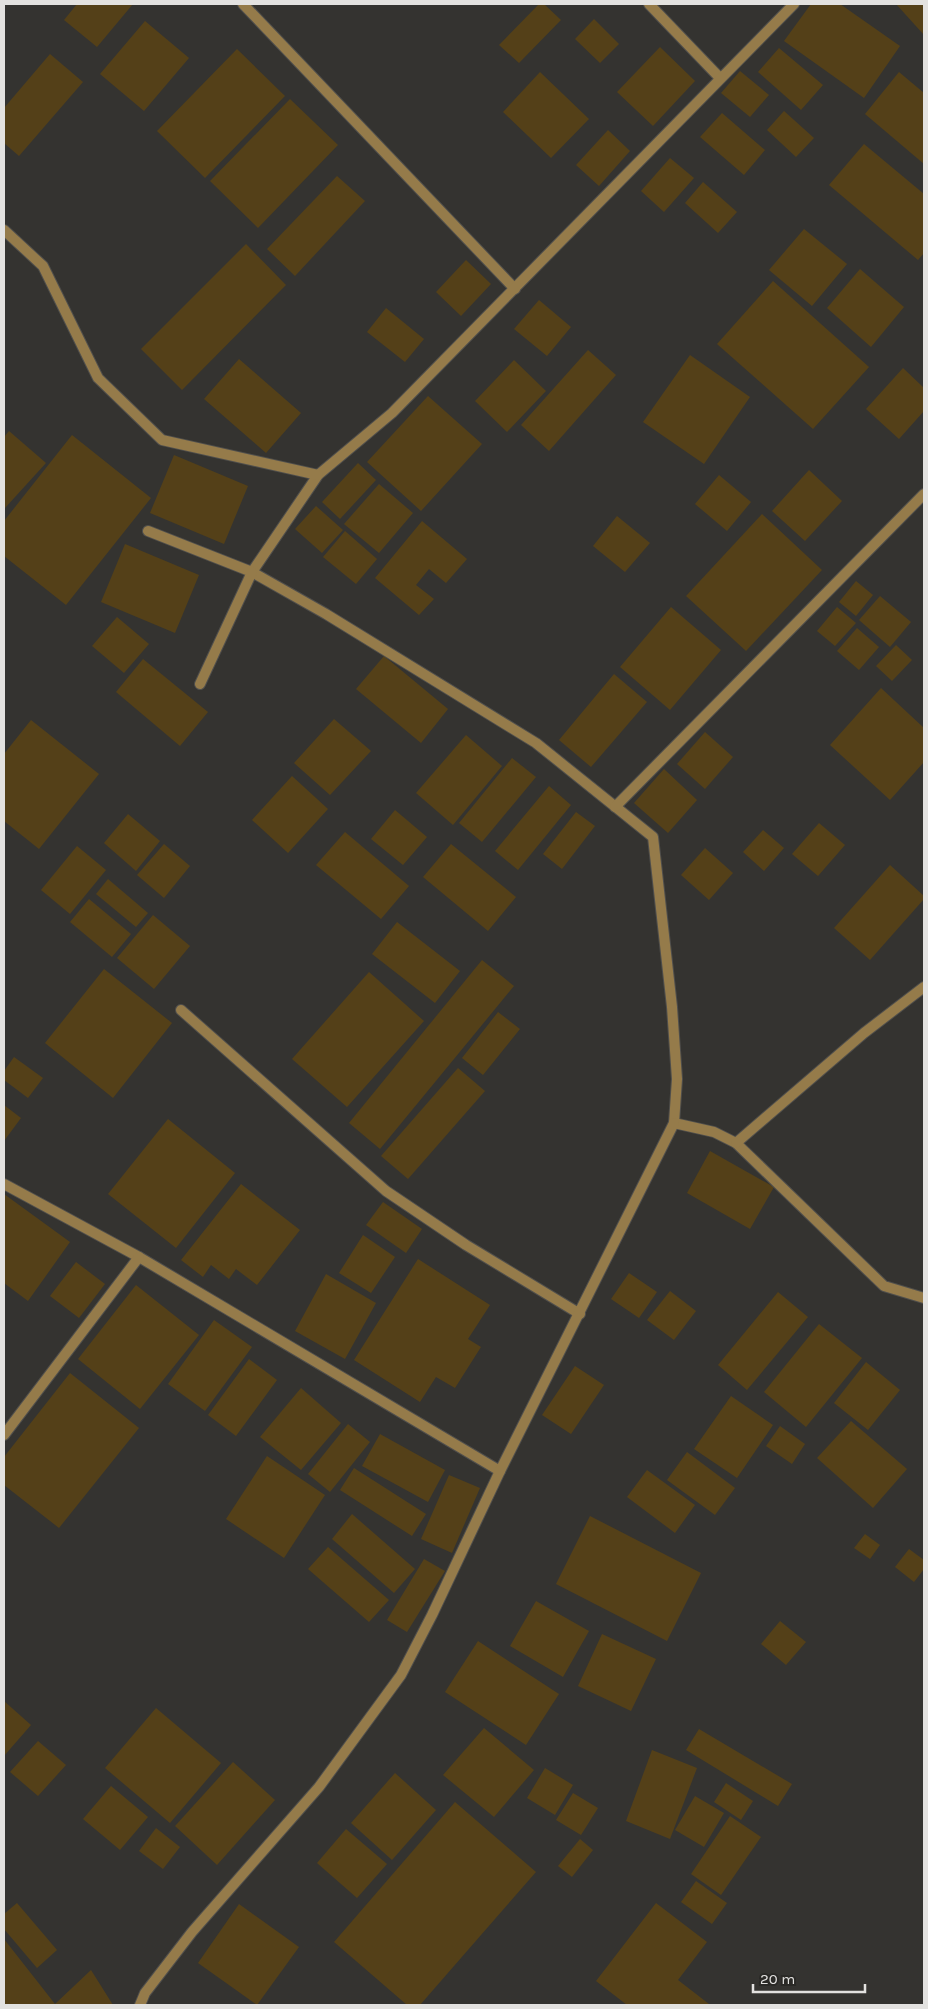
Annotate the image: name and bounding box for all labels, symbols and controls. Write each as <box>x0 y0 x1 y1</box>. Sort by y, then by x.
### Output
scale bar <box>753 1962 866 1994</box>
text: 20 m <box>760 1970 795 1988</box>

